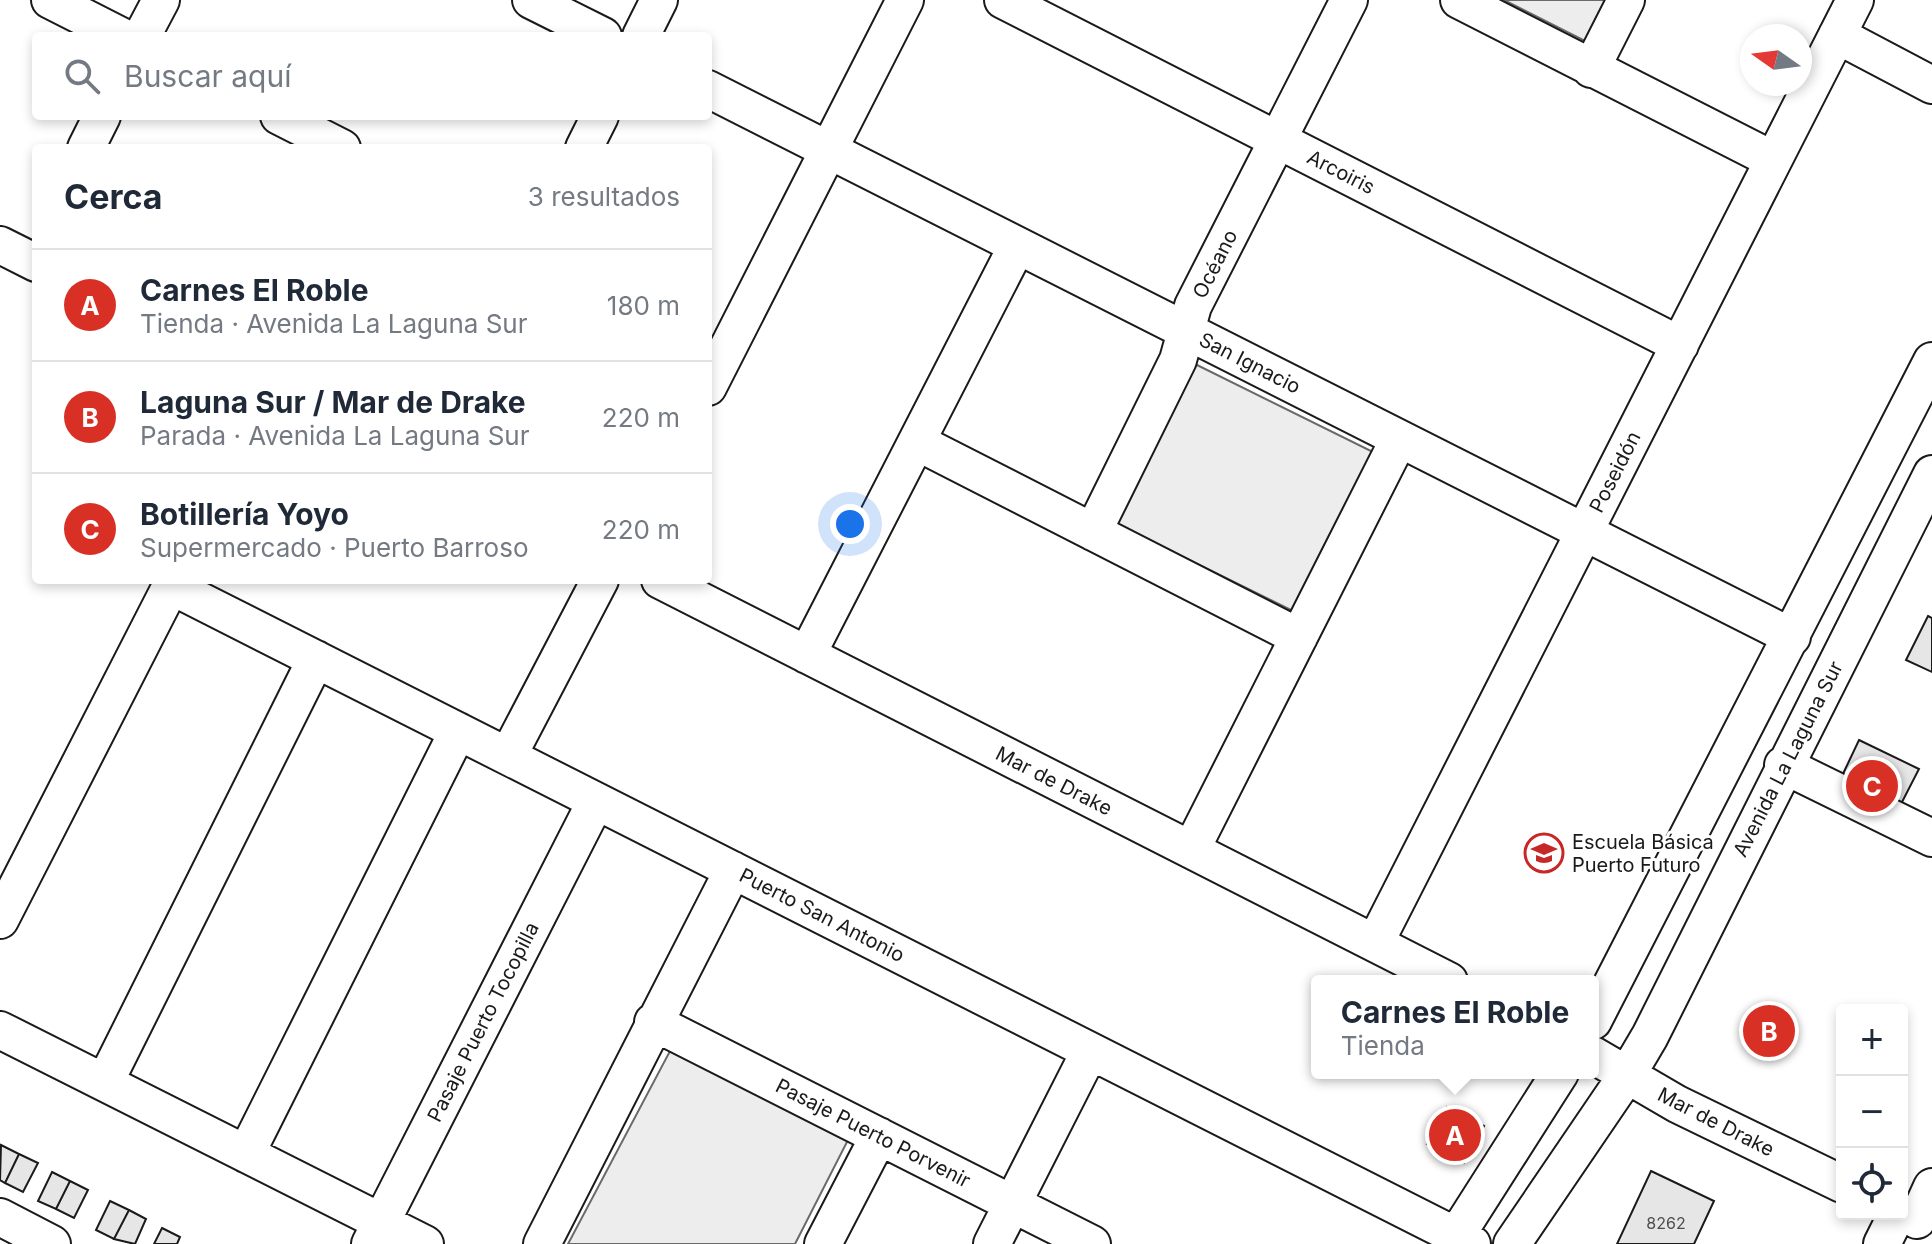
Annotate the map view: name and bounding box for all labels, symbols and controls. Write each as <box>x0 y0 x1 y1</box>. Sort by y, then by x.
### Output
north arrow <box>1740 24 1812 96</box>
search box <box>32 32 712 120</box>
icon: search <box>60 54 104 98</box>
text: Buscar aquí <box>124 58 291 94</box>
street label: Arcoiris <box>1303 145 1379 199</box>
text: Cerca <box>64 176 163 217</box>
text: 3 resultados <box>528 181 680 212</box>
street label: Océano <box>1188 226 1242 302</box>
text: Carnes El Roble <box>140 272 369 308</box>
text: A <box>80 290 100 321</box>
text: 180 m <box>607 290 680 321</box>
text: Tienda · Avenida La Laguna Sur <box>140 308 528 339</box>
street label: San Ignacio <box>1195 327 1305 399</box>
text: Laguna Sur / Mar de Drake <box>140 384 526 420</box>
text: B <box>81 402 99 433</box>
text: 220 m <box>602 402 680 433</box>
text: Parada · Avenida La Laguna Sur <box>140 420 530 451</box>
street label: Poseidón <box>1584 427 1646 517</box>
text: Botillería Yoyo <box>140 496 349 532</box>
your location <box>830 504 870 544</box>
text: C <box>80 514 100 545</box>
text: 220 m <box>602 514 680 545</box>
text: Supermercado · Puerto Barroso <box>140 532 529 563</box>
street label: Avenida La Laguna Sur <box>1728 657 1848 861</box>
street label: Mar de Drake <box>992 741 1116 821</box>
pin: C <box>1846 756 1898 816</box>
place label: Escuela Básica Puerto Futuro <box>1572 830 1714 877</box>
school or university icon: Escuela Básica Puerto Futuro <box>1523 832 1565 874</box>
street label: Puerto San Antonio <box>735 863 909 967</box>
street label: Pasaje Puerto Tocopilla <box>422 918 544 1126</box>
popup <box>1311 975 1599 1079</box>
text: Carnes El Roble <box>1341 994 1569 1030</box>
pin: B <box>1743 1001 1795 1061</box>
map controls <box>1836 1004 1908 1220</box>
button: + <box>1836 1004 1908 1076</box>
text: Tienda <box>1341 1030 1425 1061</box>
street label: Pasaje Puerto Porvenir <box>772 1073 975 1193</box>
button: − <box>1836 1076 1908 1148</box>
street label: Mar de Drake <box>1654 1082 1778 1162</box>
pin: A <box>1429 1105 1481 1165</box>
button: locate <box>1836 1148 1908 1220</box>
house number: 8262 <box>1646 1213 1686 1233</box>

